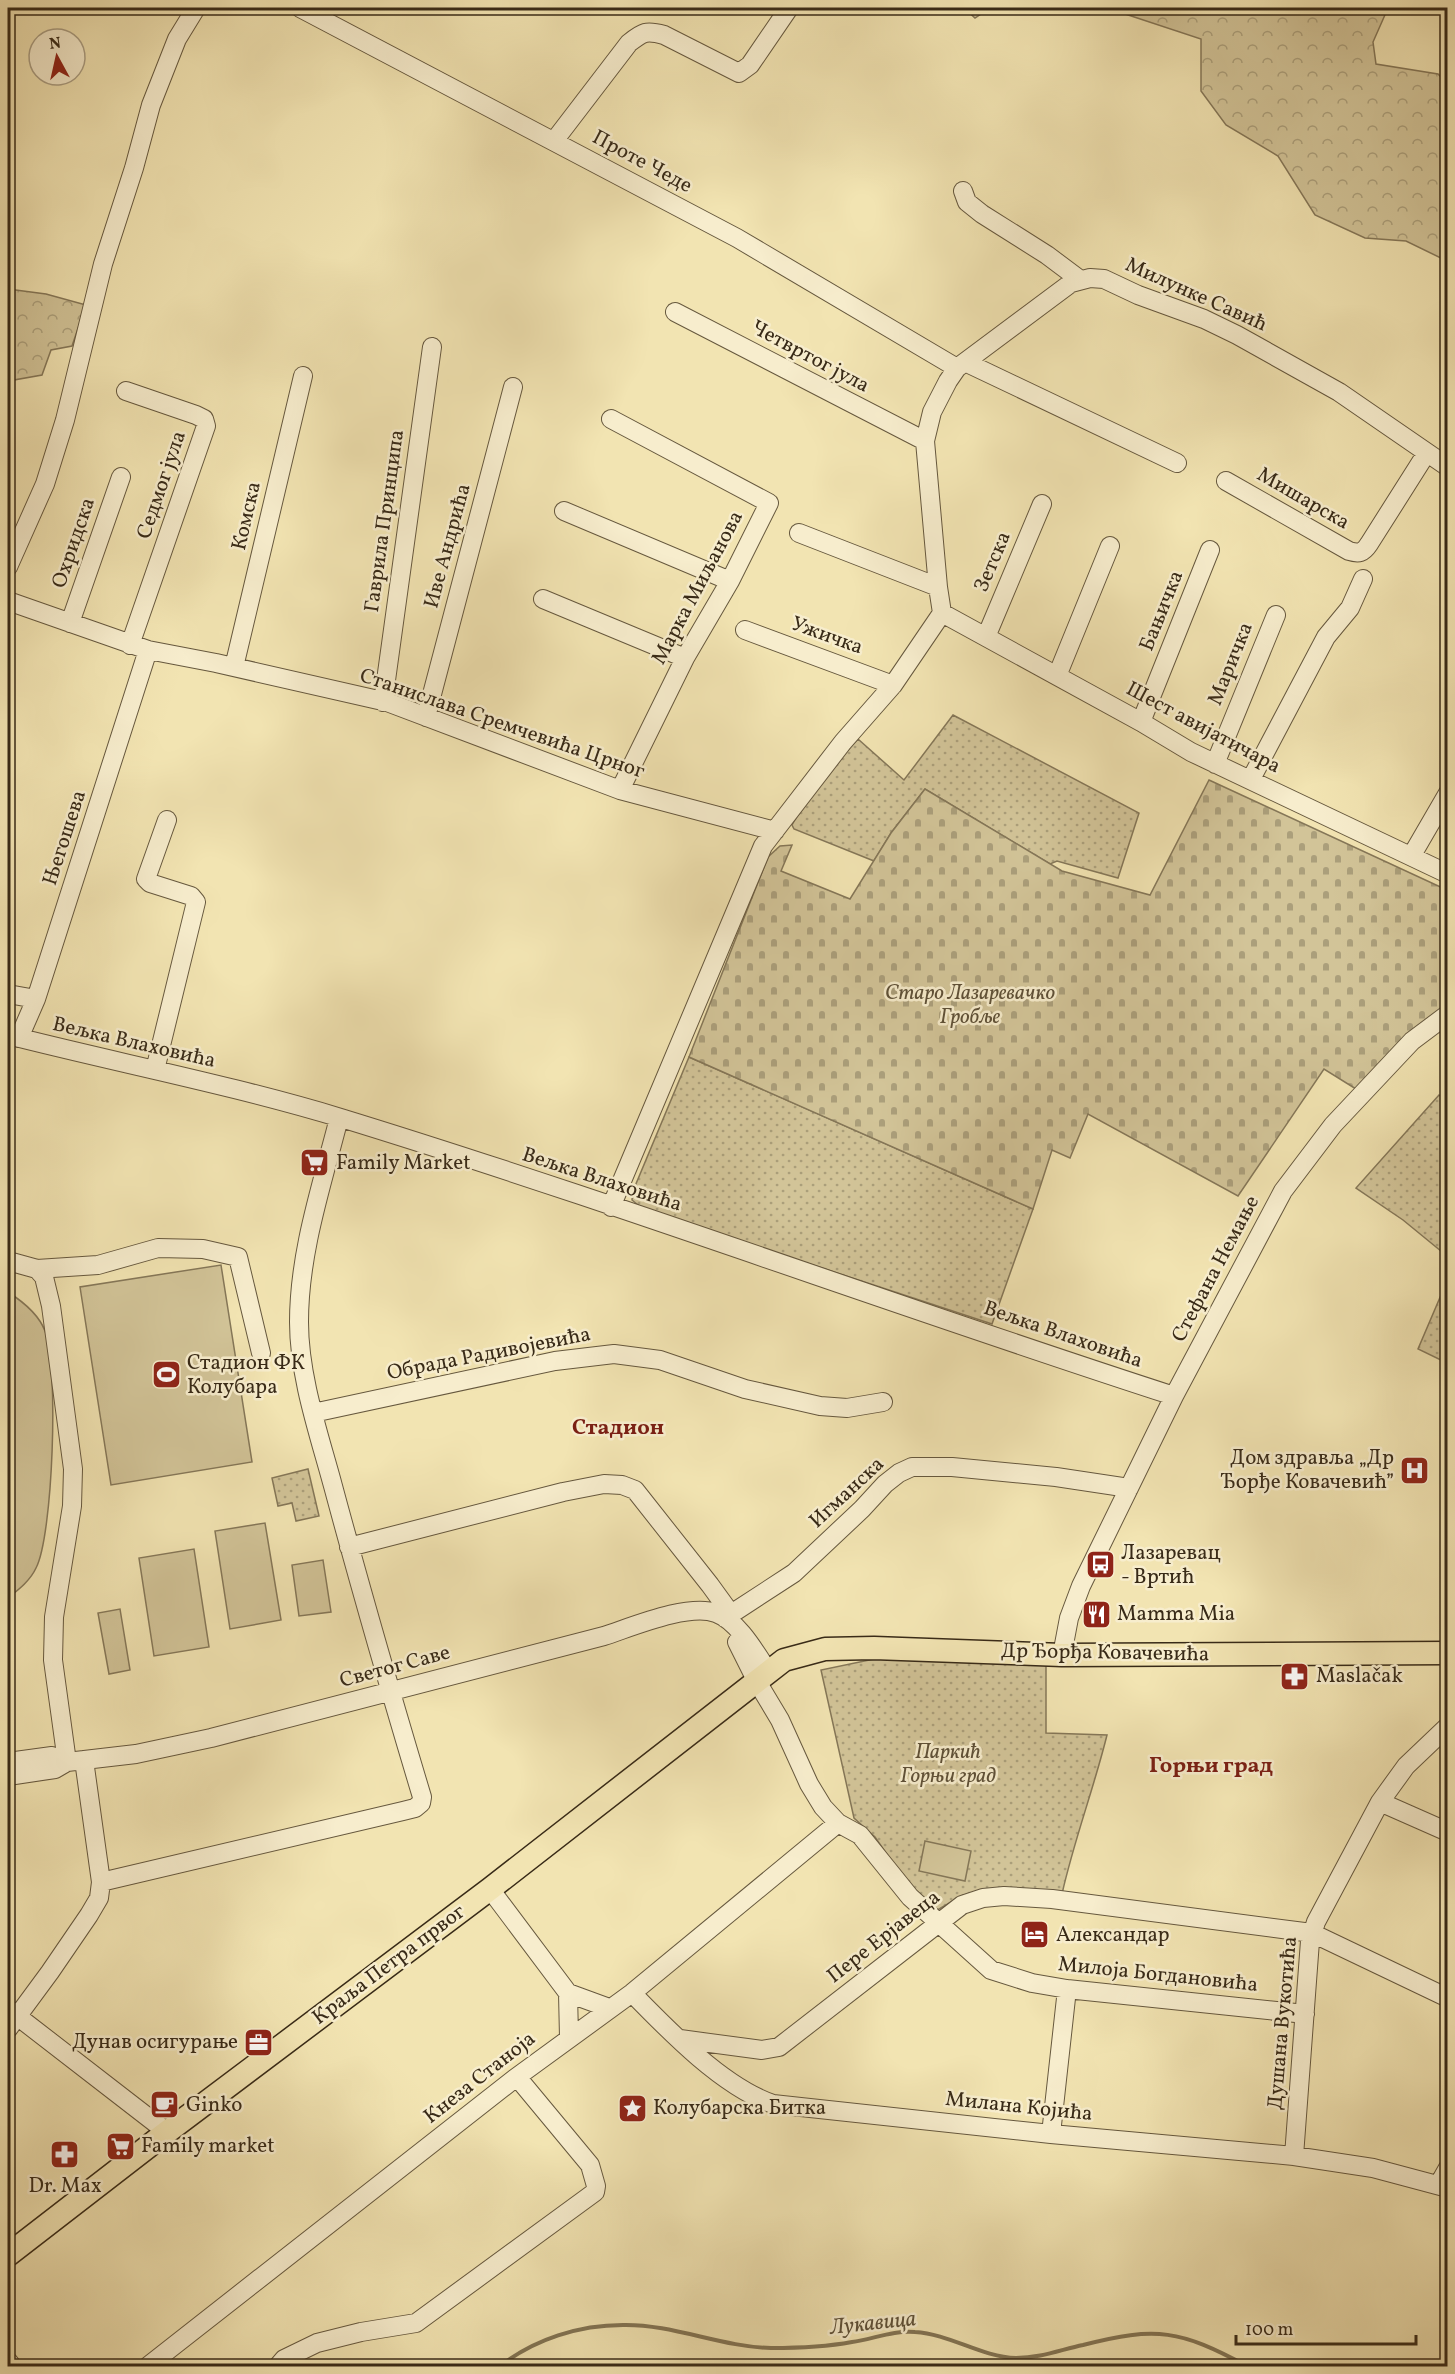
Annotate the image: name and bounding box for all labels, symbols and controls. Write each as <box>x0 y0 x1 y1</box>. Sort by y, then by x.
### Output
north arrow <box>27 27 87 87</box>
text: N <box>48 32 63 56</box>
street label: Проте Чеде <box>587 123 697 201</box>
street label: Милунке Савић <box>1120 251 1272 339</box>
street label: Четвртог јула <box>746 314 874 400</box>
street label: Седмог јула <box>130 427 194 543</box>
street label: Гаврила Принципа <box>358 428 412 614</box>
street label: Мишарска <box>1251 461 1355 537</box>
street label: Комска <box>225 479 269 553</box>
street label: Иве Андрића <box>417 480 479 612</box>
street label: Охридска <box>45 494 103 592</box>
street label: Марка Миљанова <box>645 506 751 670</box>
street label: Зетска <box>967 527 1019 597</box>
street label: Бањичка <box>1133 566 1191 656</box>
street label: Ужичка <box>787 610 867 662</box>
street label: Маричка <box>1201 618 1261 710</box>
street label: Станислава Сремчевића Црног <box>356 662 648 786</box>
street label: Шест авијатичара <box>1120 675 1286 781</box>
street label: Његошева <box>36 787 94 889</box>
park label: Старо Лазаревачко Гробље <box>885 979 1055 1032</box>
street label: Вељка Влаховића <box>50 1010 218 1076</box>
street label: Вељка Влаховића <box>518 1140 686 1220</box>
supermarket icon: Family Market <box>299 1147 331 1179</box>
place label: Family Market <box>336 1149 471 1178</box>
street label: Стефана Немање <box>1165 1191 1267 1347</box>
street label: Вељка Влаховића <box>979 1294 1147 1376</box>
street label: Обрада Радивојевића <box>385 1320 593 1388</box>
place label: Стадион ФК Колубара <box>187 1349 305 1402</box>
sports icon: Стадион ФК Колубара <box>150 1359 182 1391</box>
district label: Стадион <box>572 1413 664 1444</box>
place label: Дом здравља „Др Ђорђе Ковачевић” <box>1220 1444 1394 1497</box>
street label: Игманска <box>803 1451 891 1535</box>
hospital icon: Дом здравља „Др Ђорђе Ковачевић” <box>1399 1454 1431 1486</box>
place label: Лазаревац - Вртић <box>1121 1539 1221 1592</box>
bus stop icon: Лазаревац - Вртић <box>1084 1549 1116 1581</box>
restaurant icon: Mamma Mia <box>1080 1598 1112 1630</box>
place label: Mamma Mia <box>1117 1600 1235 1629</box>
street label: Др Ђорђа Ковачевића <box>1001 1637 1209 1669</box>
street label: Светог Саве <box>336 1638 454 1696</box>
pharmacy icon: Maslačak <box>1279 1660 1311 1692</box>
place label: Maslačak <box>1316 1662 1404 1691</box>
park label: Паркић Горњи град <box>900 1738 996 1791</box>
district label: Горњи град <box>1149 1751 1274 1782</box>
street label: Пере Ерјавеца <box>821 1883 947 1991</box>
street label: Краља Петра првог <box>307 1898 471 2032</box>
hotel icon: Александар <box>1019 1919 1051 1951</box>
place label: Александар <box>1056 1921 1169 1950</box>
street label: Душана Вукотића <box>1261 1935 1305 2111</box>
street label: Милоја Богдановића <box>1057 1950 1259 2000</box>
street label: Кнеза Станоја <box>418 2025 542 2131</box>
office icon: Дунав осигурање <box>243 2026 275 2058</box>
place label: Дунав осигурање <box>72 2028 238 2057</box>
street label: Милана Којића <box>944 2085 1094 2129</box>
cafe icon: Ginko <box>149 2089 181 2121</box>
place label: Ginko <box>186 2091 243 2120</box>
place icon: Колубарска Битка <box>616 2092 648 2124</box>
place label: Колубарска Битка <box>653 2094 826 2123</box>
supermarket icon: Family market <box>104 2130 136 2162</box>
place label: Family market <box>141 2132 275 2161</box>
pharmacy icon: Dr. Max <box>49 2139 81 2171</box>
place label: Dr. Max <box>28 2172 102 2201</box>
water label: Лукавица <box>827 2304 918 2344</box>
scale bar <box>1236 2308 1416 2346</box>
text: 100 m <box>1245 2318 1294 2343</box>

